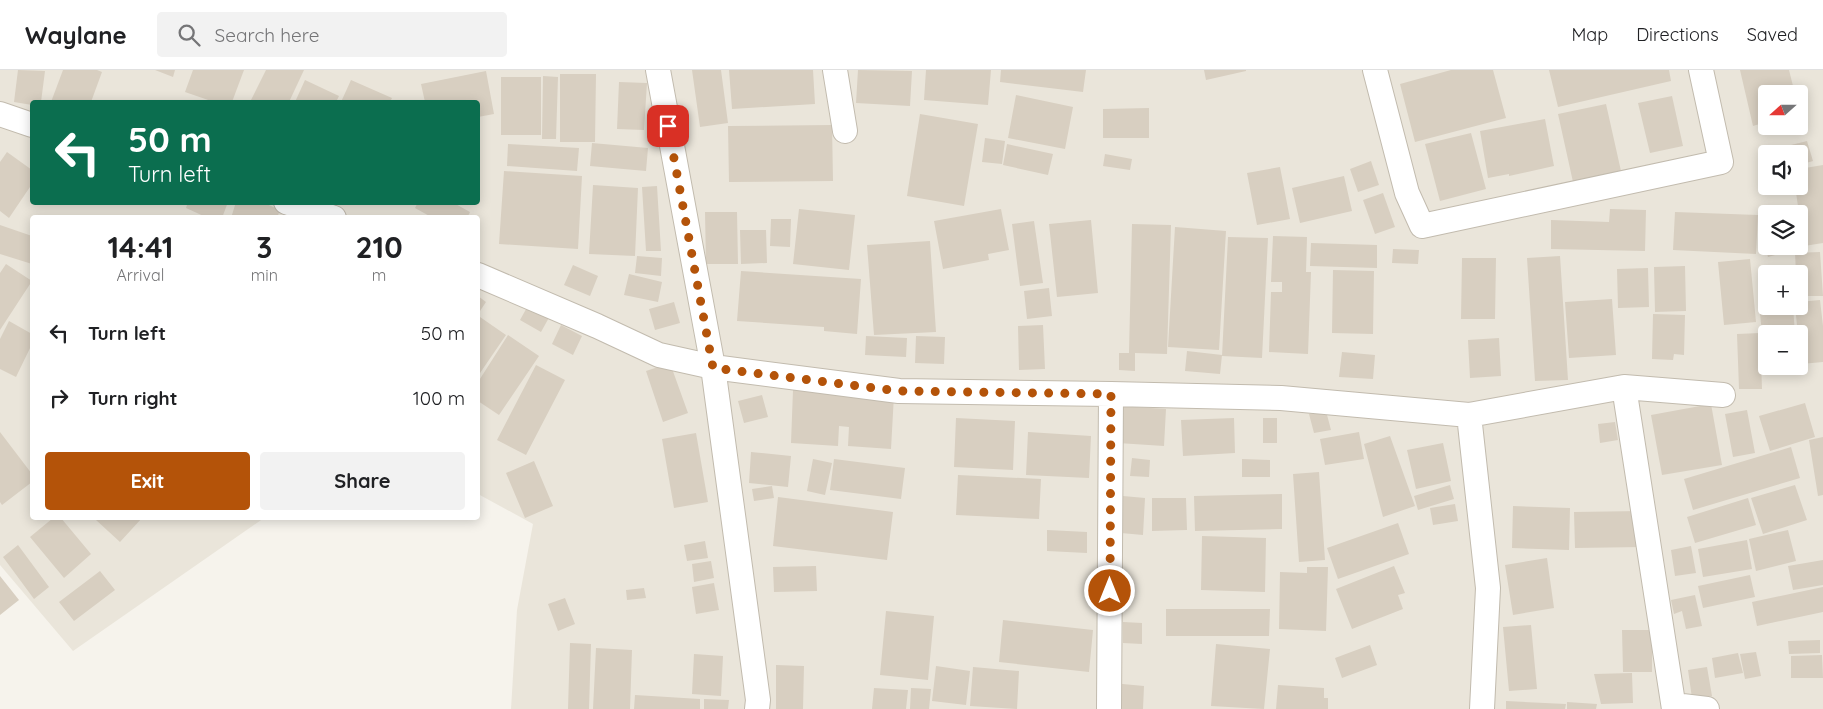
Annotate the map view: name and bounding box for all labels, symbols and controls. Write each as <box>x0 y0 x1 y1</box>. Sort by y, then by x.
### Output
search box <box>157 12 507 57</box>
text: Waylane <box>25 20 127 50</box>
icon: search <box>175 21 203 49</box>
text: Search here <box>215 23 319 47</box>
text: Map <box>1571 23 1608 46</box>
text: Directions <box>1636 23 1719 46</box>
text: Saved <box>1747 23 1798 46</box>
north arrow <box>1758 85 1808 135</box>
map controls <box>1758 85 1808 375</box>
pin <box>647 105 689 147</box>
icon: arrive <box>654 112 682 140</box>
text: 50 m <box>128 117 212 161</box>
icon: left <box>45 120 110 185</box>
button: sound <box>1758 145 1808 195</box>
text: Turn left <box>128 160 211 188</box>
button: layers <box>1758 205 1808 255</box>
text: 14:41 <box>107 228 173 266</box>
text: 3 <box>256 228 272 266</box>
text: 210 <box>355 228 403 266</box>
text: Arrival <box>116 265 164 285</box>
text: min <box>251 265 278 285</box>
text: m <box>372 265 386 285</box>
button: + <box>1758 265 1808 315</box>
icon: left <box>45 319 73 347</box>
text: Turn left <box>88 321 166 345</box>
text: 50 m <box>421 321 465 345</box>
button: − <box>1758 325 1808 375</box>
icon: right <box>45 384 73 412</box>
text: Turn right <box>88 386 177 410</box>
text: 100 m <box>413 386 465 410</box>
button: Exit <box>45 452 250 510</box>
button: Share <box>260 452 465 510</box>
position arrow <box>1083 564 1135 616</box>

